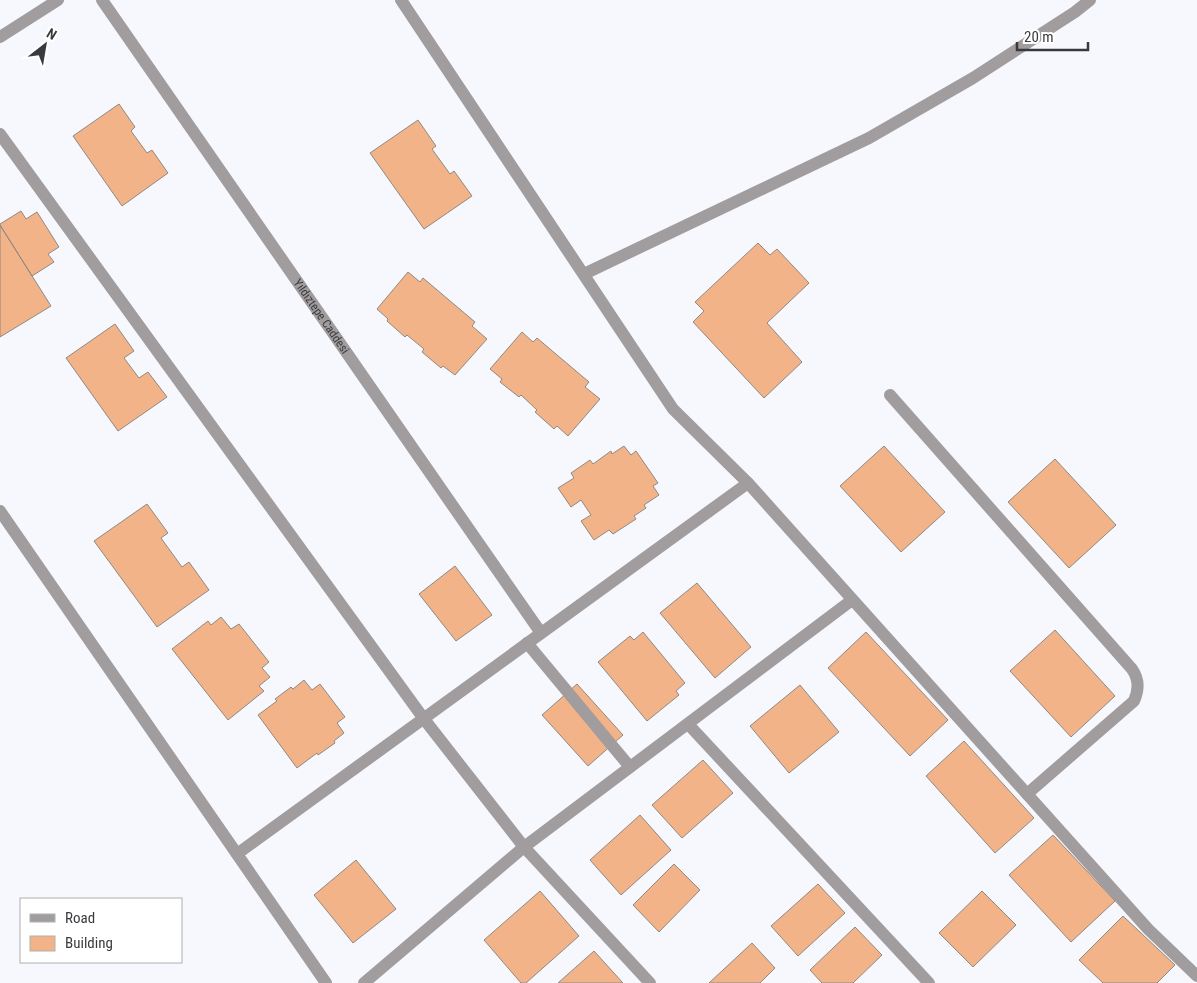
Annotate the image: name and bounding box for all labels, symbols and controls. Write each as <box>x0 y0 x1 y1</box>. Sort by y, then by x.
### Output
north arrow <box>20 20 70 70</box>
scale bar <box>1017 20 1088 52</box>
text: N <box>44 25 59 43</box>
text: 20 m <box>1024 28 1054 46</box>
street label: Yıldıztepe Caddesi <box>291 276 352 356</box>
legend <box>20 898 182 963</box>
text: Road <box>65 909 95 927</box>
text: Building <box>65 934 113 952</box>

